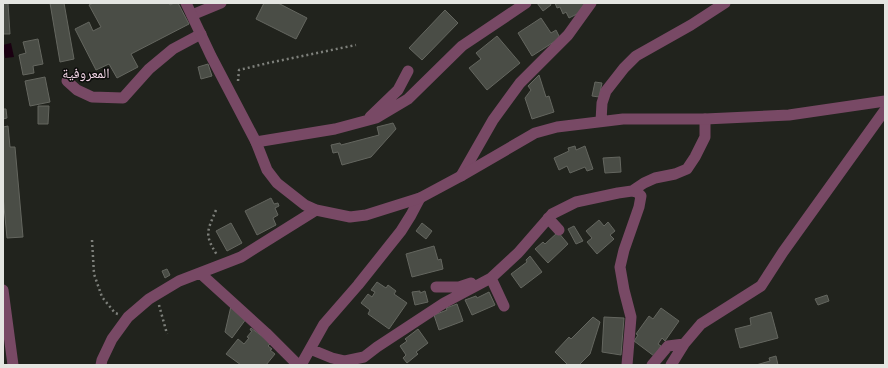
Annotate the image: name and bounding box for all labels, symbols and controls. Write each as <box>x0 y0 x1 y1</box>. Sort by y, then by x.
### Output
district label: المعروفية <box>62 64 110 82</box>

